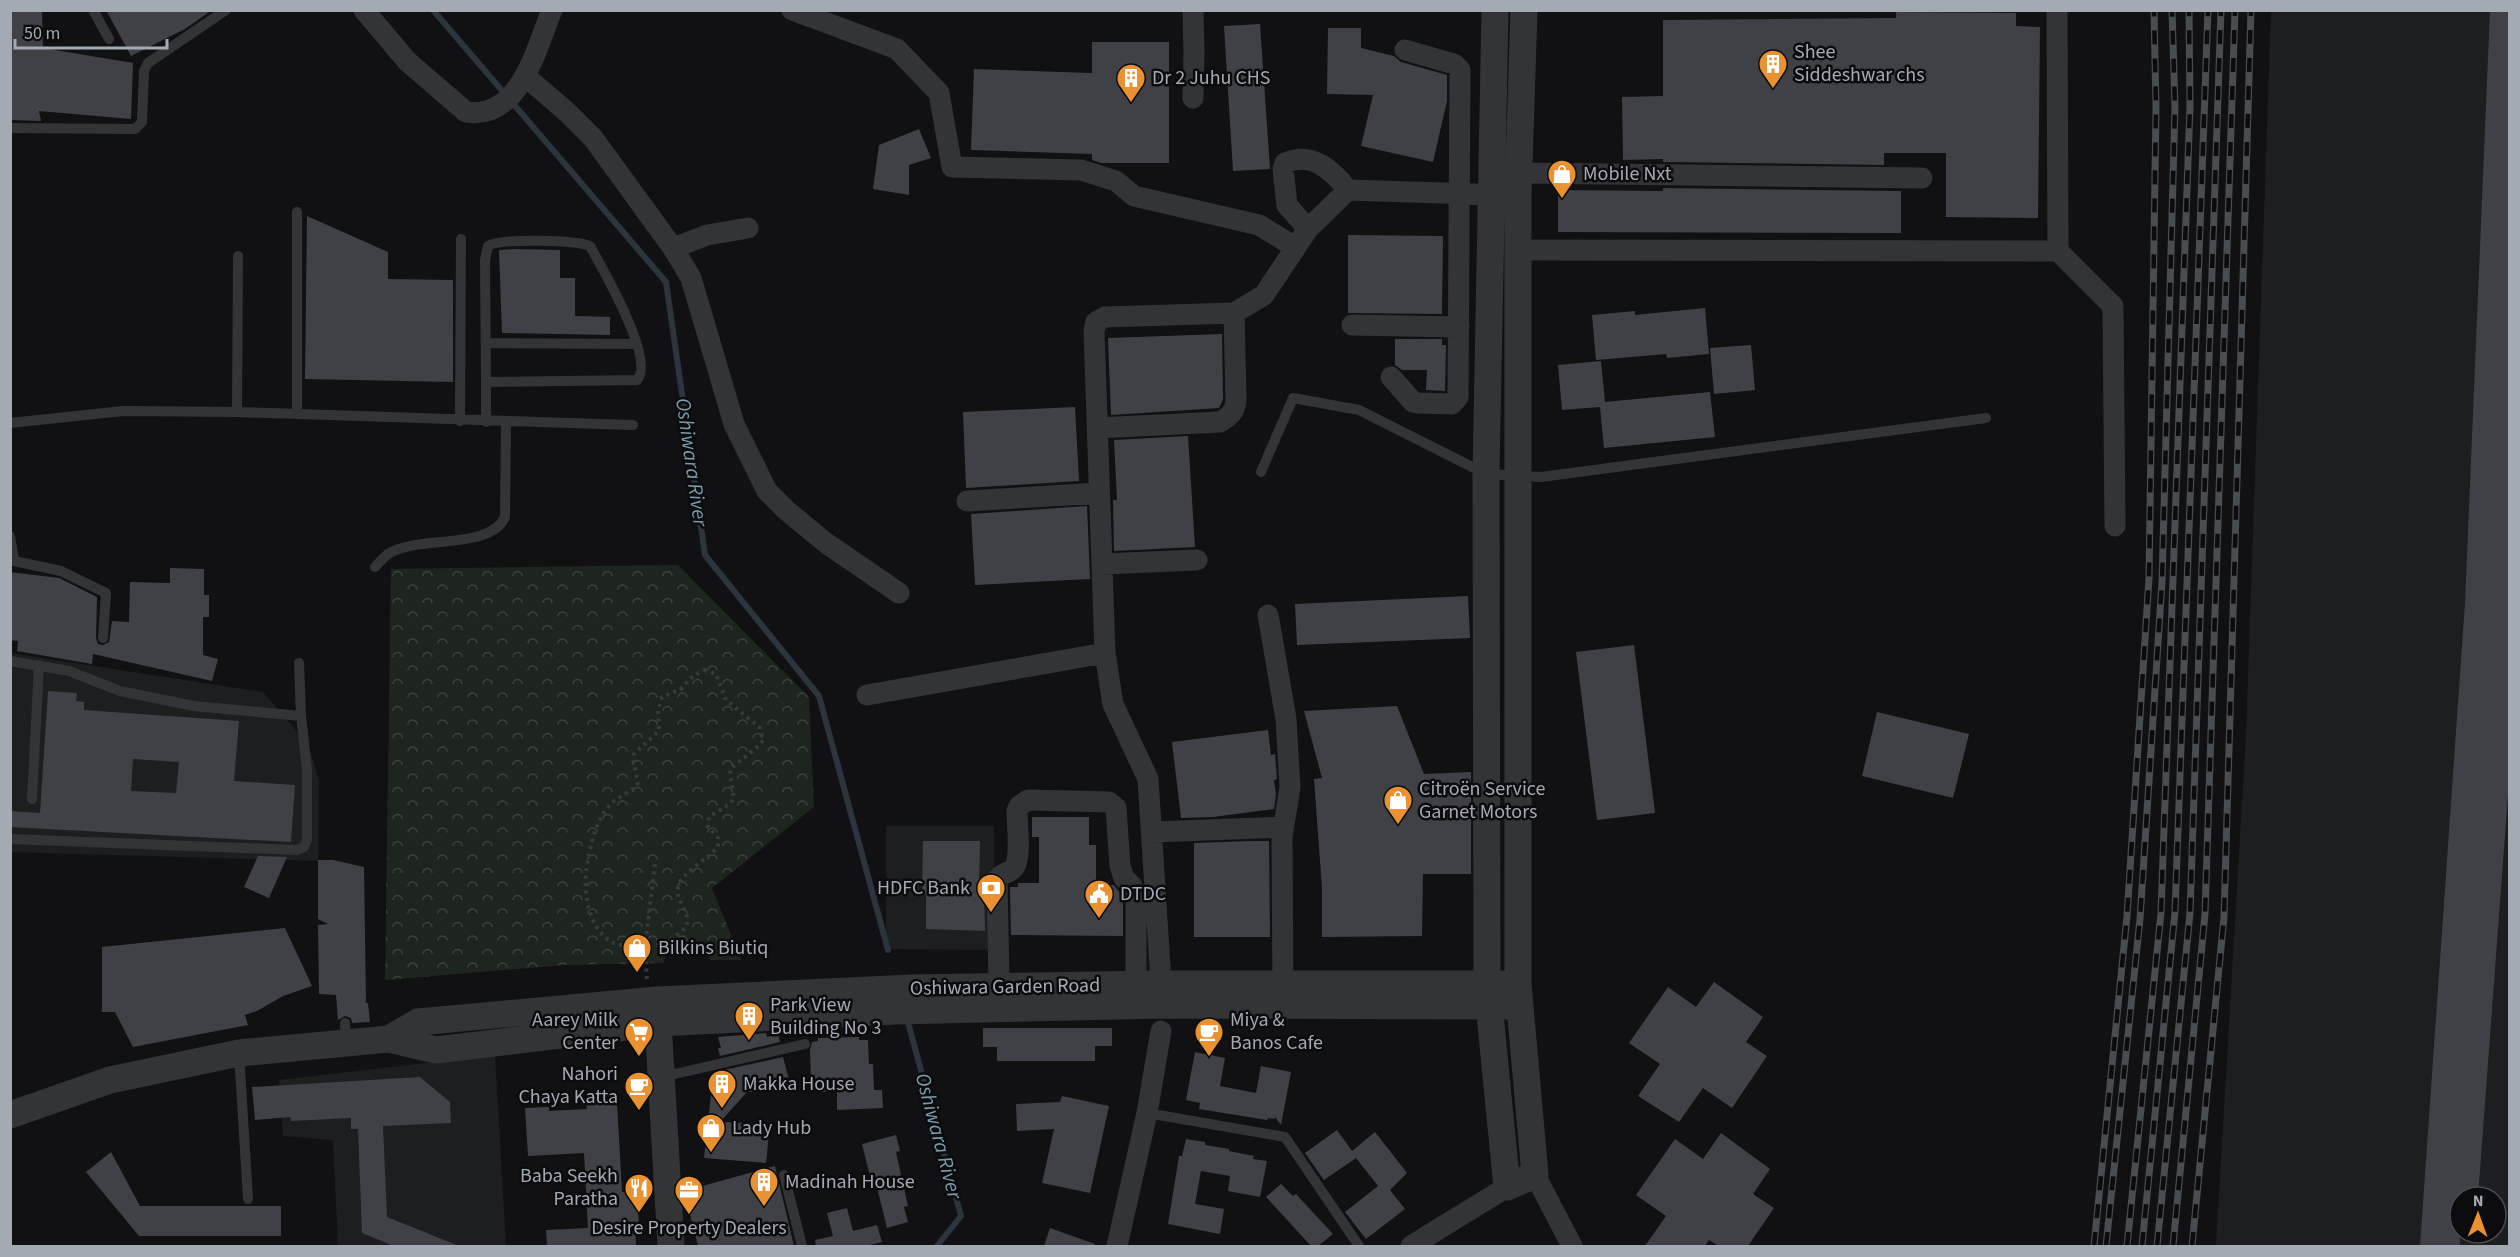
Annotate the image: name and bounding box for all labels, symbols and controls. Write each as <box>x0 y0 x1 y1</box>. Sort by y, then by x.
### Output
scale bar <box>15 12 166 50</box>
text: 50 m <box>24 21 60 46</box>
place label: Shee Siddeshwar chs <box>1794 38 1925 89</box>
building icon: Shee Siddeshwar chs <box>1757 48 1789 90</box>
building icon: Dr 2 Juhu CHS <box>1115 62 1147 104</box>
place label: Dr 2 Juhu CHS <box>1152 64 1271 92</box>
shop icon: Mobile Nxt <box>1546 158 1578 200</box>
place label: Mobile Nxt <box>1583 160 1672 188</box>
water label: Oshiwara River <box>668 396 716 529</box>
place label: Citroën Service Garnet Motors <box>1419 775 1546 826</box>
shop icon: Citroën Service Garnet Motors <box>1382 784 1414 826</box>
bank icon: HDFC Bank <box>975 872 1007 914</box>
place label: HDFC Bank <box>877 874 970 902</box>
public building icon: DTDC <box>1083 878 1115 920</box>
place label: DTDC <box>1120 880 1166 908</box>
shop icon: Bilkins Biutiq <box>621 932 653 974</box>
place label: Bilkins Biutiq <box>658 934 768 962</box>
street label: Oshiwara Garden Road <box>910 971 1100 1003</box>
place label: Park View Building No 3 <box>770 991 881 1042</box>
building icon: Park View Building No 3 <box>733 1000 765 1042</box>
place label: Aarey Milk Center <box>532 1006 618 1057</box>
place label: Miya & Banos Cafe <box>1230 1006 1323 1057</box>
supermarket icon: Aarey Milk Center <box>623 1016 655 1058</box>
cafe icon: Miya & Banos Cafe <box>1193 1016 1225 1058</box>
place label: Nahori Chaya Katta <box>518 1060 618 1111</box>
building icon: Makka House <box>706 1068 738 1110</box>
cafe icon: Nahori Chaya Katta <box>623 1070 655 1112</box>
place label: Makka House <box>743 1070 854 1098</box>
water label: Oshiwara River <box>908 1070 970 1203</box>
shop icon: Lady Hub <box>695 1112 727 1154</box>
place label: Lady Hub <box>732 1114 811 1142</box>
place label: Baba Seekh Paratha <box>520 1162 618 1213</box>
building icon: Madinah House <box>748 1166 780 1208</box>
place label: Madinah House <box>785 1168 915 1196</box>
restaurant icon: Baba Seekh Paratha <box>623 1172 655 1214</box>
office icon: Desire Property Dealers <box>673 1174 705 1216</box>
north arrow <box>2448 1185 2508 1245</box>
text: N <box>2473 1190 2484 1212</box>
place label: Desire Property Dealers <box>591 1214 787 1242</box>

